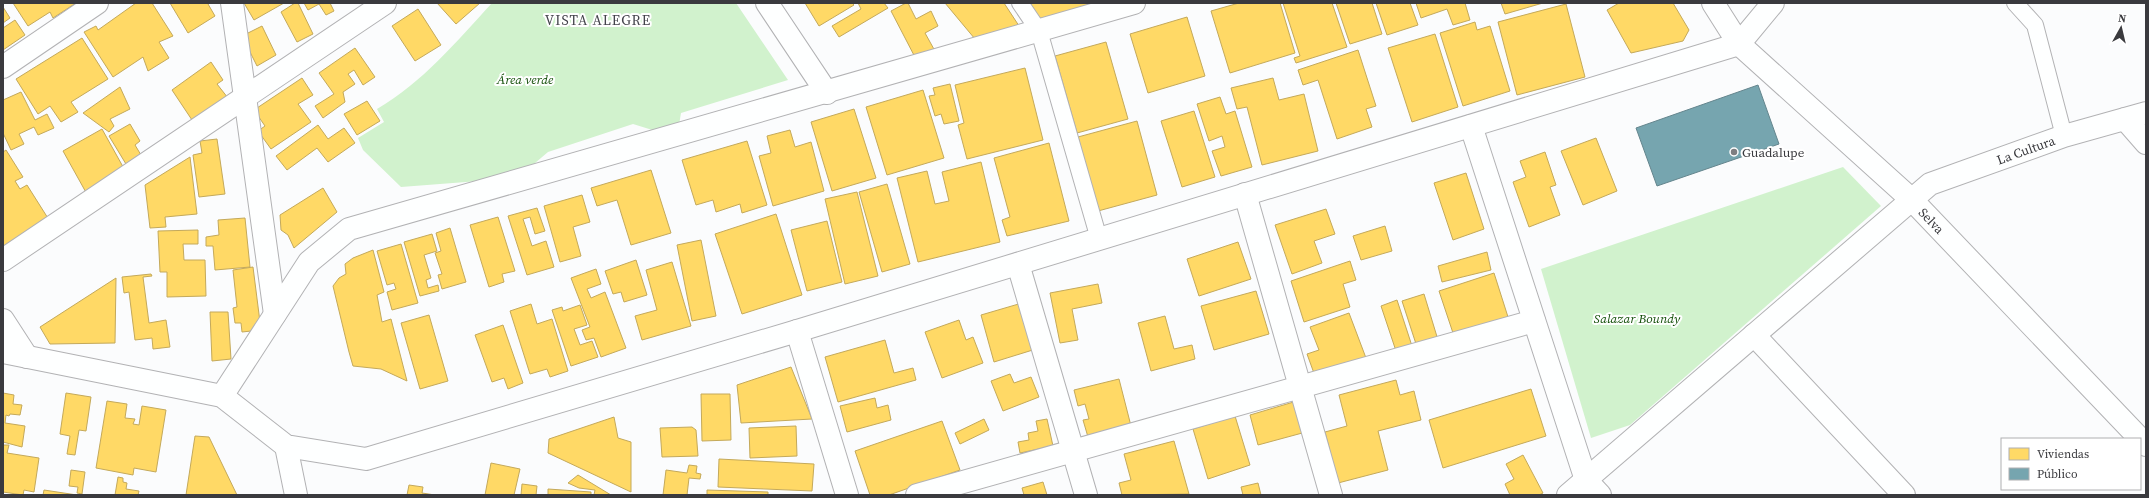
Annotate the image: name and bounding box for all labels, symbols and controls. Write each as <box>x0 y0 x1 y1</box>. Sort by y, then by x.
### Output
north arrow <box>2101 8 2141 48</box>
district label: VISTA ALEGRE <box>545 10 651 30</box>
text: N <box>2117 11 2127 27</box>
park label: Área verde <box>496 71 554 88</box>
street label: La Cultura <box>1994 131 2058 168</box>
place label: Guadalupe <box>1742 144 1805 161</box>
marker: Guadalupe <box>1729 147 1739 157</box>
street label: Selva <box>1915 204 1948 238</box>
park label: Salazar Boundy <box>1594 310 1681 327</box>
legend <box>2001 438 2141 490</box>
text: Viviendas <box>2037 446 2089 462</box>
text: Público <box>2037 466 2078 482</box>

